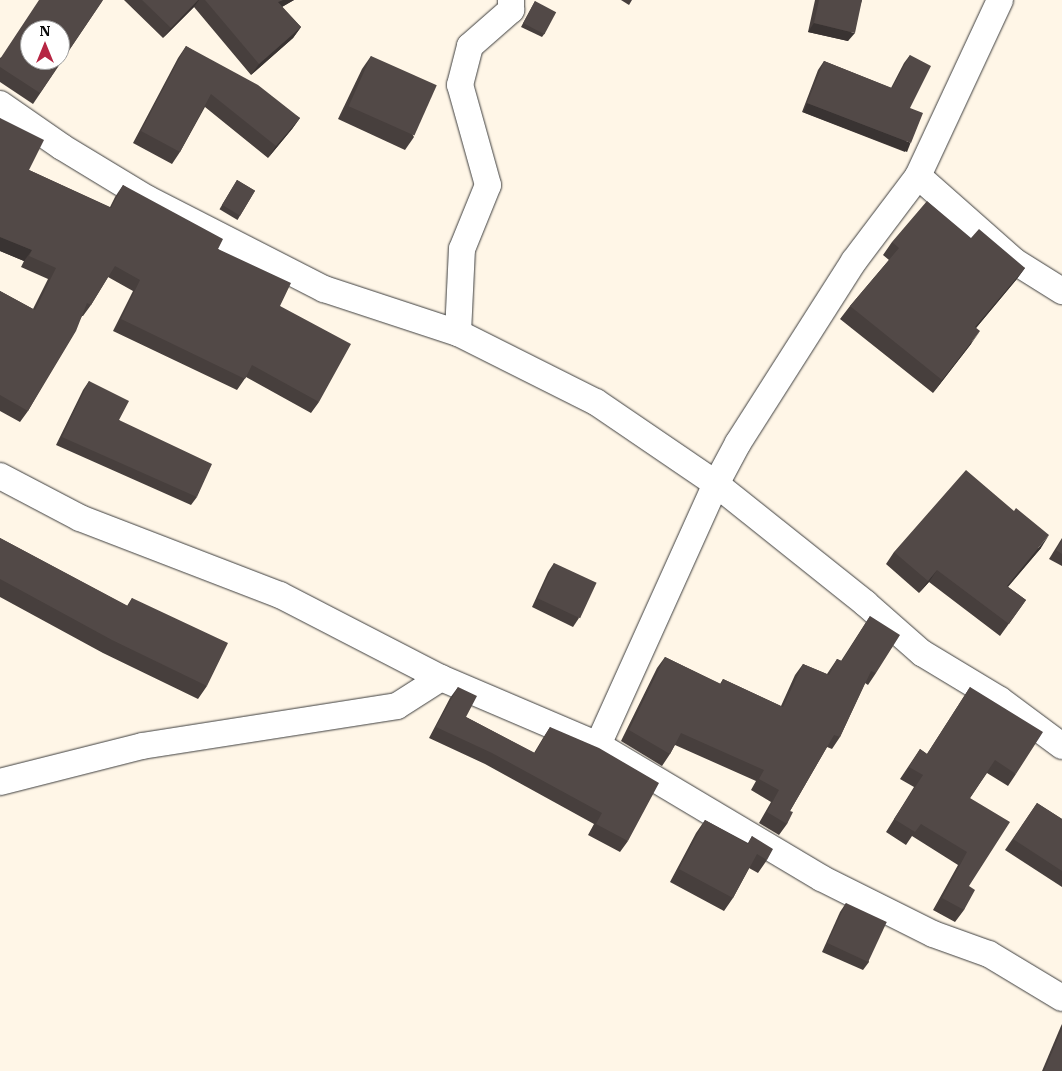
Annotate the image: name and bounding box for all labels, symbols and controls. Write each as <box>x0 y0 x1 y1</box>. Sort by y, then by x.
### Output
north arrow <box>20 20 70 70</box>
text: N <box>39 22 51 40</box>

